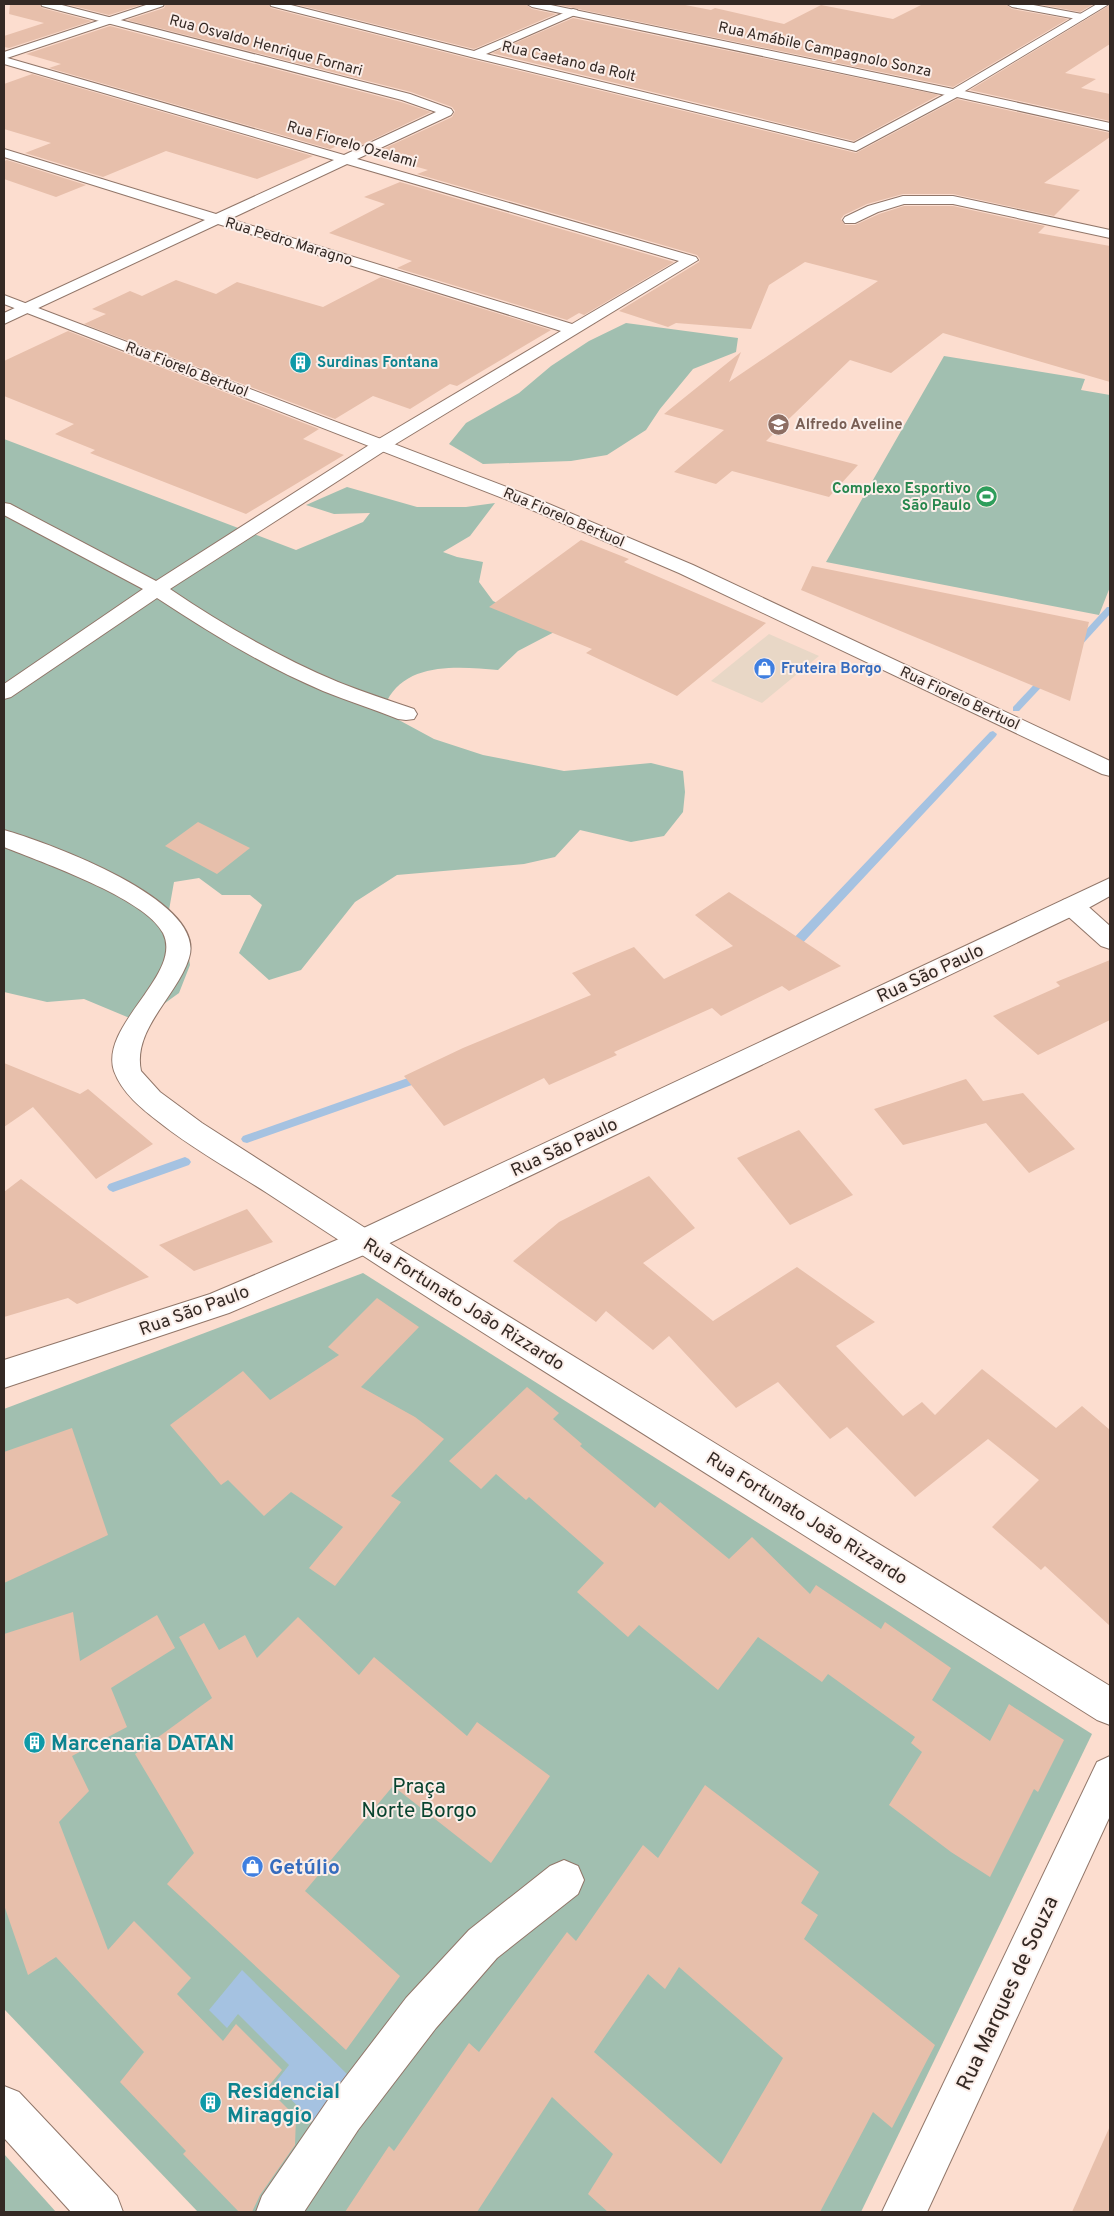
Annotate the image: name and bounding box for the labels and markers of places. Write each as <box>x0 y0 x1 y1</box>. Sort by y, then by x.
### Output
building icon: Surdinas Fontana <box>289 350 313 374</box>
place label: Surdinas Fontana <box>317 354 438 373</box>
school or university icon: Alfredo Aveline <box>767 412 791 436</box>
place label: Alfredo Aveline <box>795 416 903 435</box>
place label: Complexo Esportivo São Paulo <box>832 480 971 516</box>
sports icon: Complexo Esportivo São Paulo <box>975 485 999 509</box>
shop icon: Fruteira Borgo <box>753 656 777 680</box>
place label: Fruteira Borgo <box>781 660 882 679</box>
building icon: Marcenaria DATAN <box>23 1731 47 1755</box>
place label: Marcenaria DATAN <box>51 1731 234 1758</box>
shop icon: Getúlio <box>241 1855 265 1879</box>
place label: Getúlio <box>269 1855 340 1882</box>
place label: Residencial Miraggio <box>227 2079 340 2130</box>
building icon: Residencial Miraggio <box>199 2091 223 2115</box>

